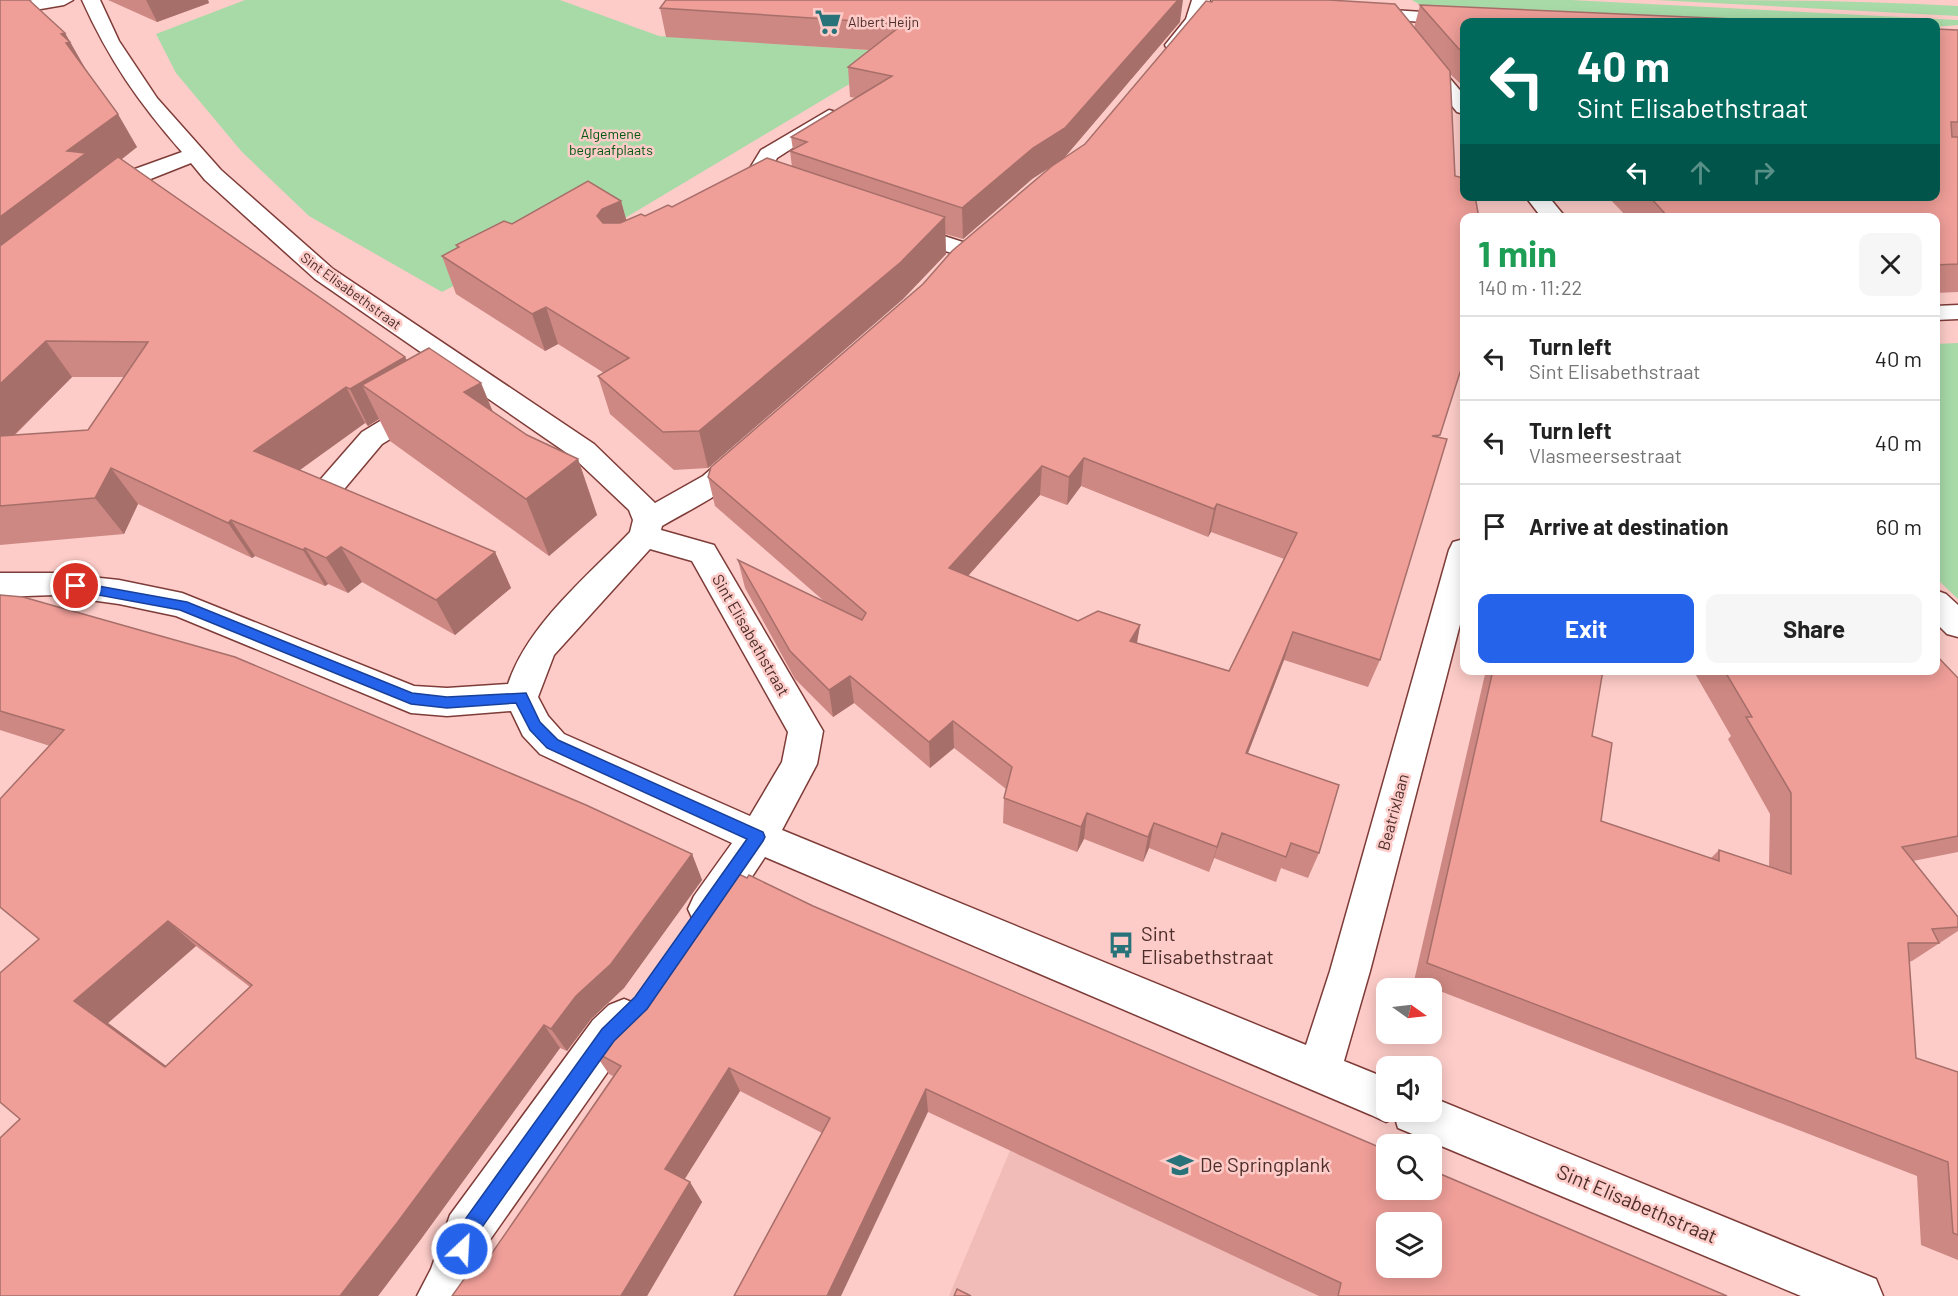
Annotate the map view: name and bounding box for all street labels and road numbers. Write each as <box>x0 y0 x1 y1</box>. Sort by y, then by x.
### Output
street label: Sint Elisabethstraat <box>298 248 405 333</box>
street label: Sint Elisabethstraat <box>709 571 794 699</box>
street label: Beatrixlaan <box>1373 771 1412 852</box>
street label: Sint Elisabethstraat <box>1554 1159 1721 1248</box>

